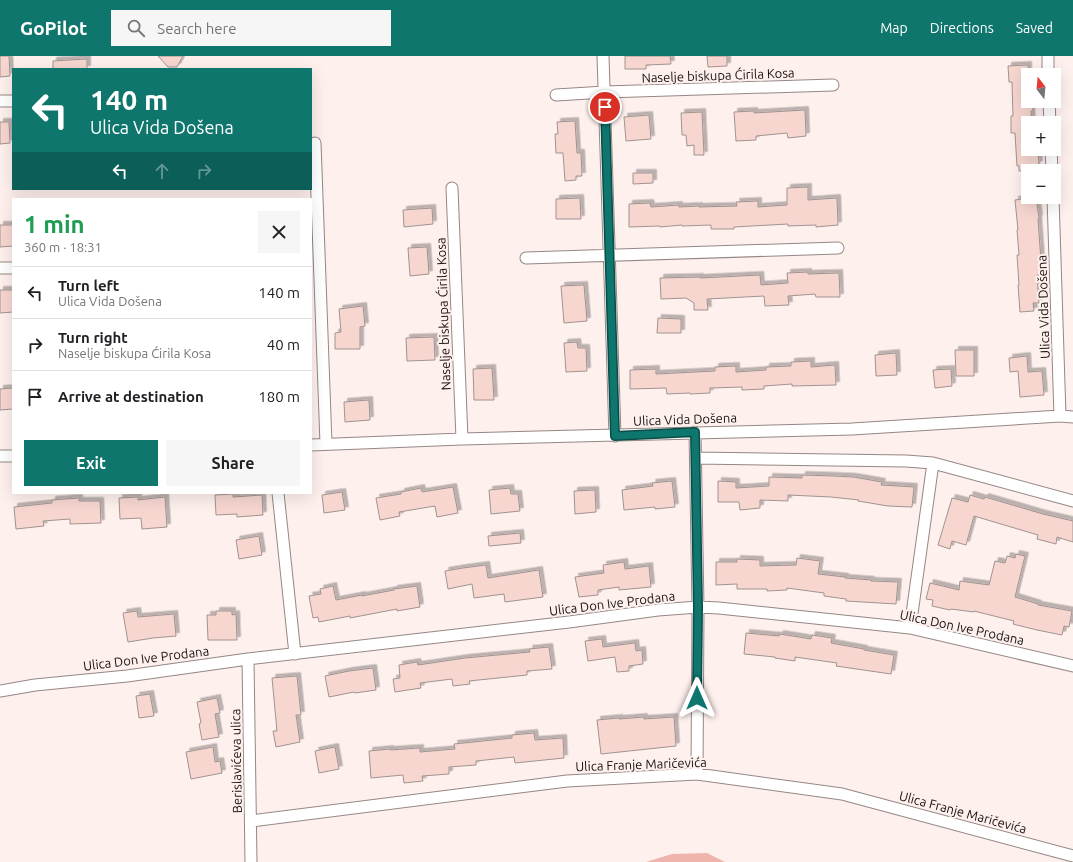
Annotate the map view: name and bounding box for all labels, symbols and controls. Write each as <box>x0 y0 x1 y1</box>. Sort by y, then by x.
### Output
search box <box>111 10 391 46</box>
text: GoPilot <box>20 17 87 39</box>
icon: search <box>125 17 147 39</box>
text: Search here <box>157 20 237 37</box>
text: Map <box>880 20 908 36</box>
text: Directions <box>930 20 994 36</box>
text: Saved <box>1016 20 1053 36</box>
street label: Naselje biskupa Ćirila Kosa <box>641 65 795 85</box>
north arrow <box>1021 68 1061 108</box>
map controls <box>1021 68 1061 204</box>
icon: left <box>24 84 76 136</box>
text: 140 m <box>90 84 168 115</box>
pin <box>588 90 622 124</box>
icon: arrive <box>594 96 616 118</box>
button: + <box>1021 116 1061 156</box>
text: Ulica Vida Došena <box>90 117 234 137</box>
icon: left <box>109 160 131 182</box>
icon: ahead <box>151 160 173 182</box>
icon: right <box>193 160 215 182</box>
button: − <box>1021 164 1061 204</box>
text: 1 min <box>24 211 85 238</box>
button: close <box>258 211 300 253</box>
street label: Naselje biskupa Ćirila Kosa <box>433 237 453 391</box>
text: 360 m · 18:31 <box>24 240 102 254</box>
street label: Ulica Vida Došena <box>1034 255 1052 359</box>
text: Turn left <box>58 277 119 294</box>
icon: left <box>24 282 46 304</box>
text: 140 m <box>258 284 300 301</box>
text: Ulica Vida Došena <box>58 294 162 308</box>
text: Turn right <box>58 329 128 346</box>
icon: right <box>24 334 46 356</box>
text: 40 m <box>267 336 300 353</box>
text: Naselje biskupa Ćirila Kosa <box>58 346 211 360</box>
icon: arrive <box>24 386 46 408</box>
text: Arrive at destination <box>58 388 204 405</box>
text: 180 m <box>258 388 300 405</box>
street label: Ulica Vida Došena <box>633 410 737 428</box>
button: Exit <box>24 440 158 486</box>
button: Share <box>166 440 300 486</box>
street label: Ulica Don Ive Prodana <box>548 588 676 618</box>
street label: Ulica Don Ive Prodana <box>899 607 1025 647</box>
street label: Ulica Don Ive Prodana <box>82 643 210 673</box>
position arrow <box>676 677 718 719</box>
street label: Berislavićeva ulica <box>228 709 244 813</box>
street label: Ulica Franje Maričevića <box>575 755 707 773</box>
street label: Ulica Franje Maričevića <box>898 788 1028 836</box>

